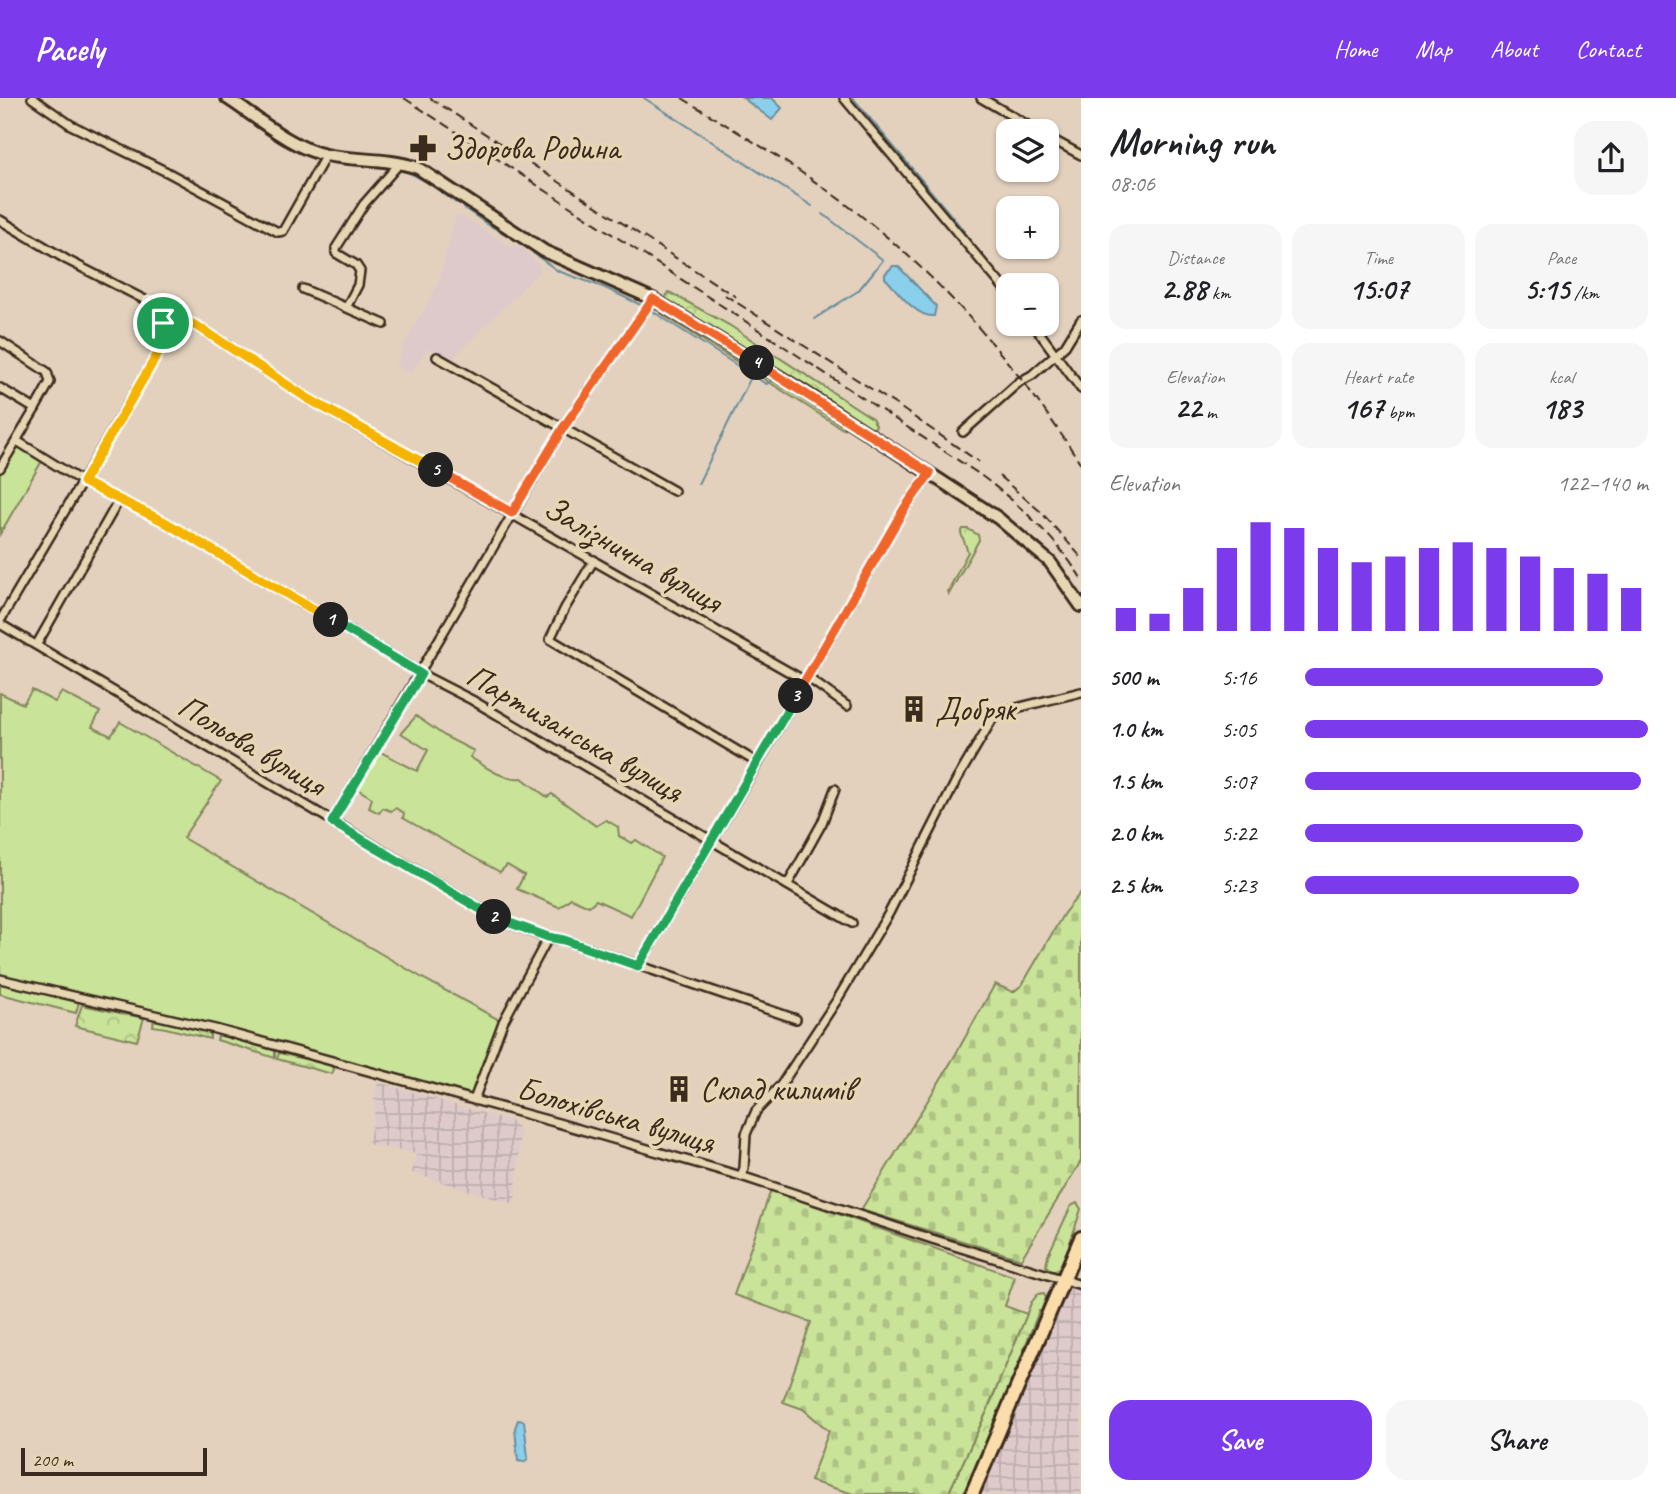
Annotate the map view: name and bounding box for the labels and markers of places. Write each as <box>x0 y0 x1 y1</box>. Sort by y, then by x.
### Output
place label: Здорова Родина <box>444 127 622 169</box>
pharmacy icon: Здорова Родина <box>408 133 438 163</box>
pin <box>133 293 193 353</box>
pin: 4 <box>740 345 774 380</box>
pin: 5 <box>418 452 453 488</box>
pin: 1 <box>314 602 348 638</box>
pin: 3 <box>778 678 814 714</box>
place label: Добряк <box>935 688 1017 730</box>
building icon: Добряк <box>899 694 929 724</box>
pin: 2 <box>476 900 512 934</box>
place label: Склад килимів <box>700 1068 862 1110</box>
building icon: Склад килимів <box>664 1074 694 1104</box>

